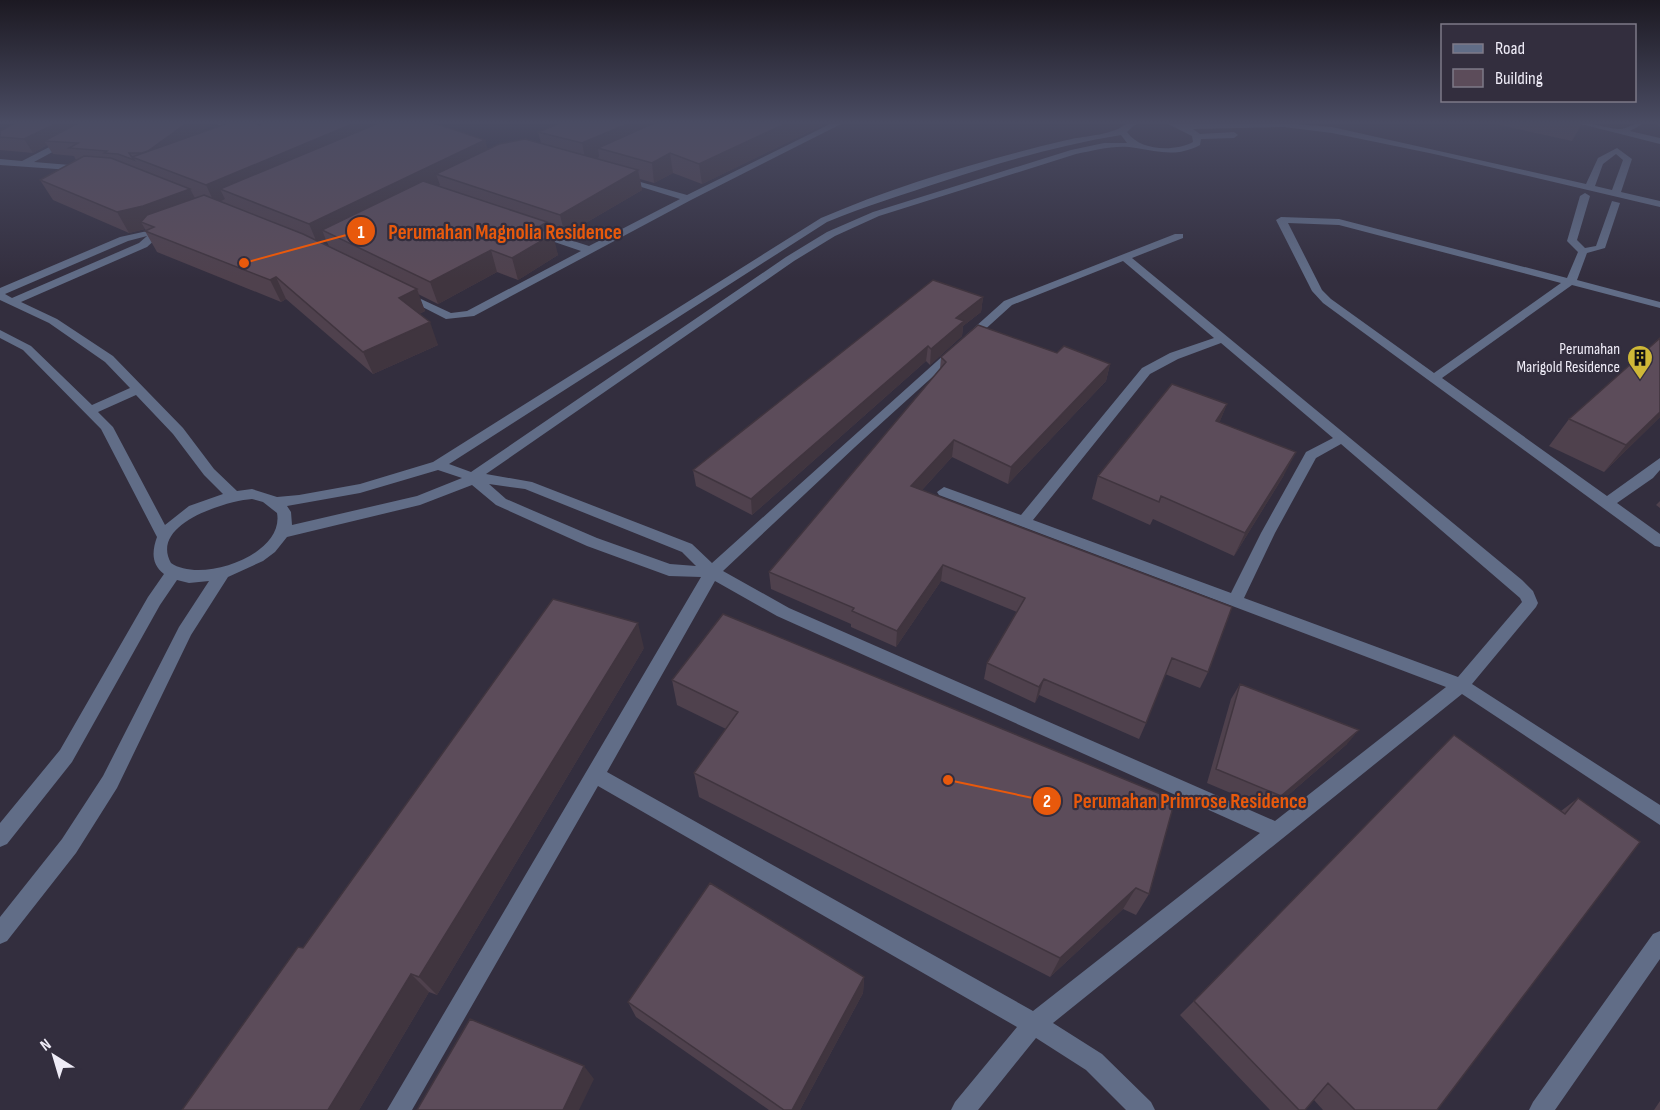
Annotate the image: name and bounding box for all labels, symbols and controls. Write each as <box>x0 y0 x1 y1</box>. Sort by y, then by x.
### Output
legend <box>1441 24 1636 102</box>
text: Road <box>1495 38 1525 59</box>
text: Building <box>1495 68 1543 89</box>
callout: Perumahan Magnolia Residence <box>346 212 634 251</box>
text: Perumahan Magnolia Residence <box>388 220 622 245</box>
text: 1 <box>357 222 365 243</box>
place label: Perumahan Marigold Residence <box>1517 340 1620 377</box>
building icon: Perumahan Marigold Residence <box>1625 343 1655 381</box>
callout: Perumahan Primrose Residence <box>1032 782 1319 821</box>
text: Perumahan Primrose Residence <box>1073 789 1307 814</box>
text: 2 <box>1043 791 1051 812</box>
north arrow <box>24 1026 84 1086</box>
text: N <box>37 1035 55 1055</box>

